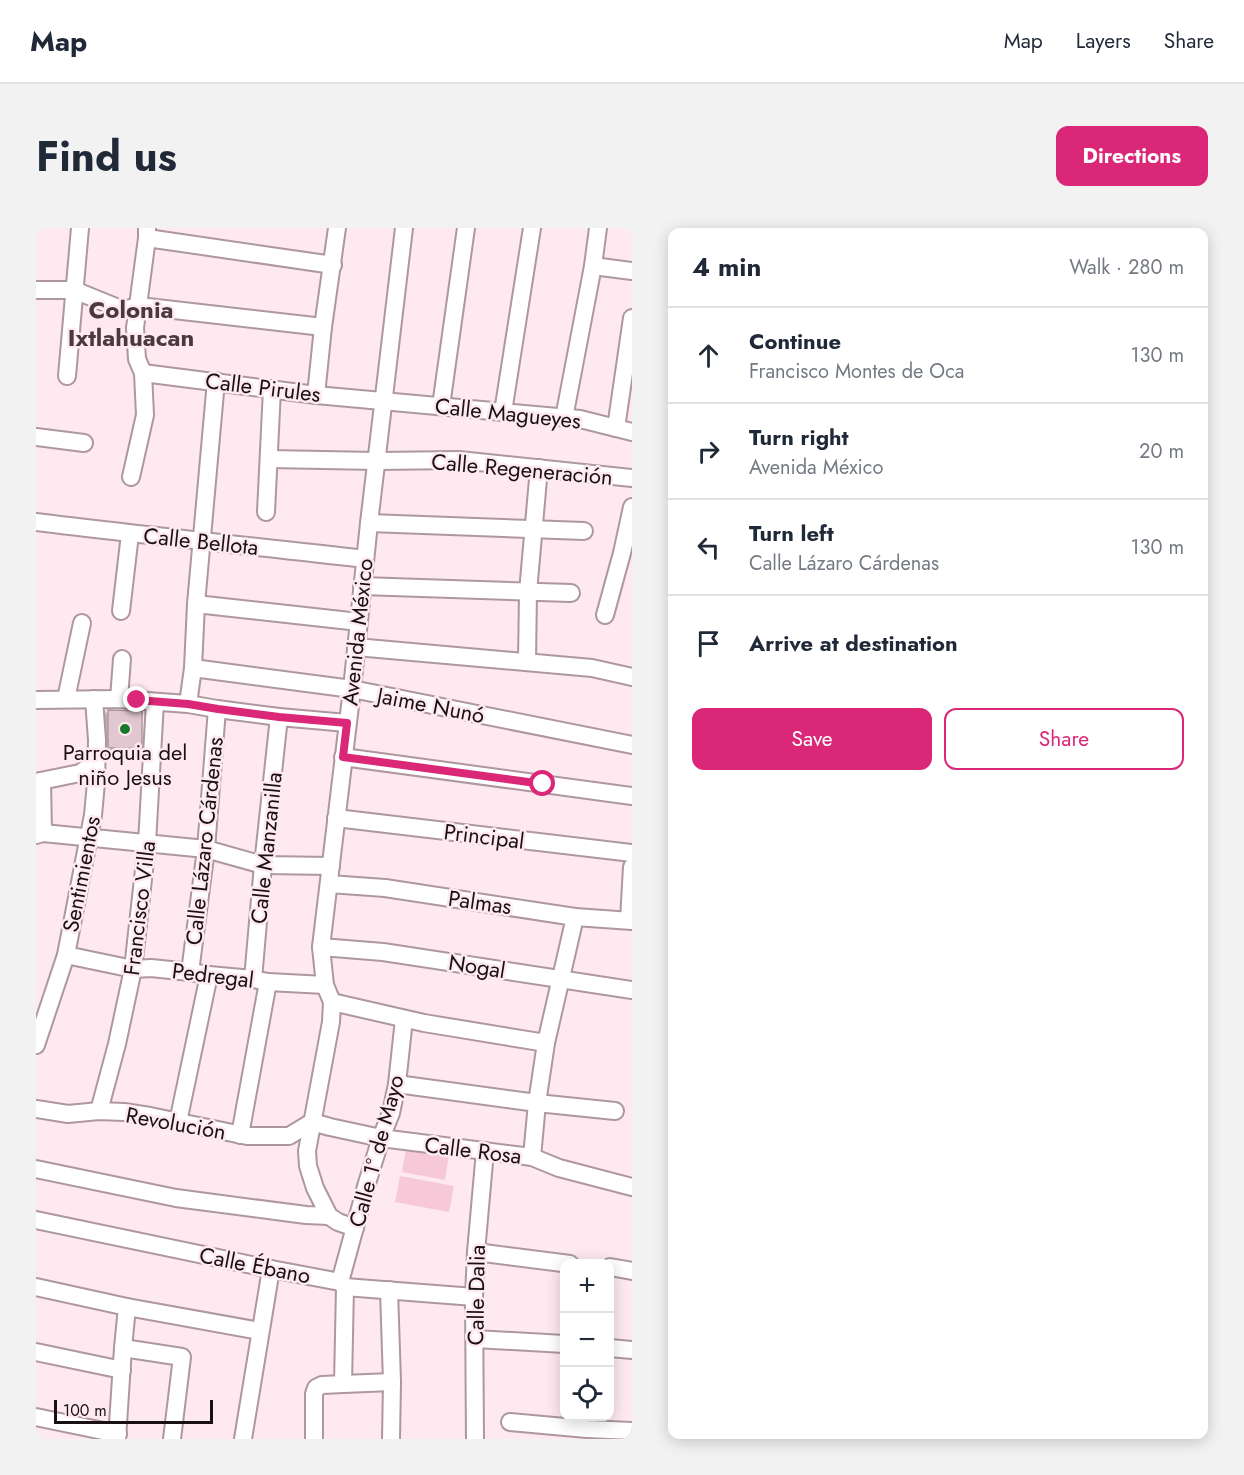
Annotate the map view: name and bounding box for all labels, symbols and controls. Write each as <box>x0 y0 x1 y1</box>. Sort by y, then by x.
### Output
text: Map <box>30 21 87 62</box>
text: Map <box>1004 26 1043 56</box>
text: Layers <box>1076 26 1131 56</box>
text: Share <box>1164 26 1214 56</box>
text: Find us <box>36 126 177 187</box>
button: Directions <box>1056 126 1208 186</box>
text: 4 min <box>692 248 761 286</box>
text: Walk · 280 m <box>1069 253 1184 282</box>
district label: Colonia Ixtlahuacan <box>68 292 194 355</box>
text: Continue <box>749 325 841 357</box>
icon: ahead <box>692 339 725 372</box>
text: 130 m <box>1130 341 1184 370</box>
text: Francisco Montes de Oca <box>749 357 964 386</box>
street label: Calle Pirules <box>204 364 323 410</box>
street label: Calle Magueyes <box>433 389 583 437</box>
text: Turn right <box>749 421 849 453</box>
icon: right <box>692 435 725 468</box>
text: 20 m <box>1139 437 1184 466</box>
street label: Calle Regeneración <box>430 445 614 493</box>
text: Avenida México <box>749 453 883 482</box>
text: Turn left <box>749 517 834 549</box>
street label: Calle Bellota <box>142 519 260 563</box>
icon: left <box>692 531 725 564</box>
text: 130 m <box>1130 533 1184 562</box>
text: Calle Lázaro Cárdenas <box>749 549 939 578</box>
street label: Avenida México <box>333 557 381 707</box>
icon: arrive <box>692 627 725 660</box>
text: Arrive at destination <box>749 627 958 659</box>
street label: Jaime Nunó <box>372 678 487 731</box>
route end <box>123 686 149 712</box>
button: Save <box>692 708 932 770</box>
button: Share <box>944 708 1184 770</box>
marker: Parroquia del niño Jesus <box>118 722 132 736</box>
street label: Calle Lázaro Cárdenas <box>177 735 231 947</box>
place label: Parroquia del niño Jesus <box>63 736 187 793</box>
route start <box>529 770 555 796</box>
street label: Calle Manzanilla <box>242 771 290 925</box>
street label: Sentimientos <box>54 813 108 935</box>
street label: Principal <box>442 815 526 857</box>
street label: Francisco Villa <box>115 839 163 977</box>
street label: Palmas <box>446 882 514 922</box>
street label: Nogal <box>446 946 508 986</box>
street label: Pedregal <box>170 954 256 996</box>
street label: Calle 1º de Mayo <box>340 1071 412 1231</box>
street label: Revolución <box>123 1098 229 1148</box>
street label: Calle Rosa <box>423 1128 523 1172</box>
street label: Calle Ébano <box>197 1239 313 1291</box>
street label: Calle Dalia <box>459 1244 493 1346</box>
map controls <box>560 1259 614 1421</box>
button: + <box>560 1259 614 1313</box>
button: − <box>560 1313 614 1367</box>
button: locate <box>560 1367 614 1421</box>
scale bar <box>54 1397 213 1424</box>
text: 100 m <box>63 1399 107 1422</box>

